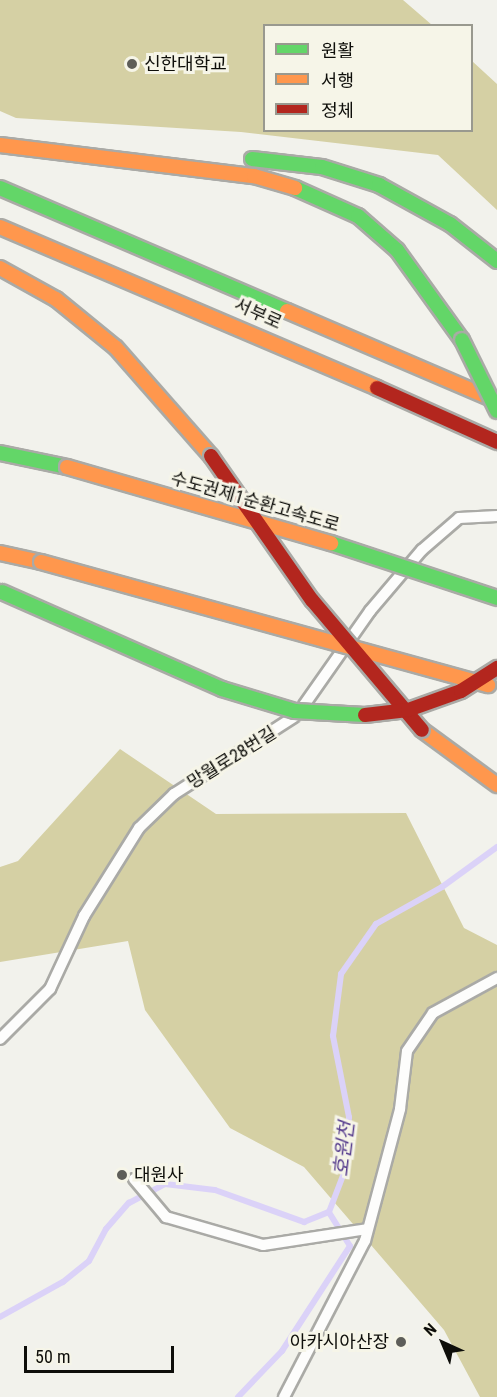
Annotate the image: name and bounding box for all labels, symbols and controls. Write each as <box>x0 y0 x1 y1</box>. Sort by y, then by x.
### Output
legend <box>263 24 473 132</box>
text: 원활 <box>321 40 354 61</box>
place label: 신한대학교 <box>144 53 227 75</box>
marker: 신한대학교 <box>125 57 139 71</box>
text: 서행 <box>321 70 354 91</box>
text: 정체 <box>321 100 354 121</box>
street label: 서부로 <box>231 294 285 334</box>
street label: 수도권제1순환고속도로 <box>168 468 342 536</box>
street label: 망월로28번길 <box>184 722 280 794</box>
water label: 호원천 <box>329 1120 359 1178</box>
place label: 대원사 <box>134 1164 184 1186</box>
marker: 대원사 <box>115 1168 129 1182</box>
north arrow <box>413 1313 473 1373</box>
text: N <box>420 1319 440 1340</box>
place label: 아카시아산장 <box>290 1331 389 1353</box>
scale bar <box>27 1334 177 1372</box>
marker: 아카시아산장 <box>394 1335 408 1349</box>
text: 50 m <box>35 1346 70 1367</box>

